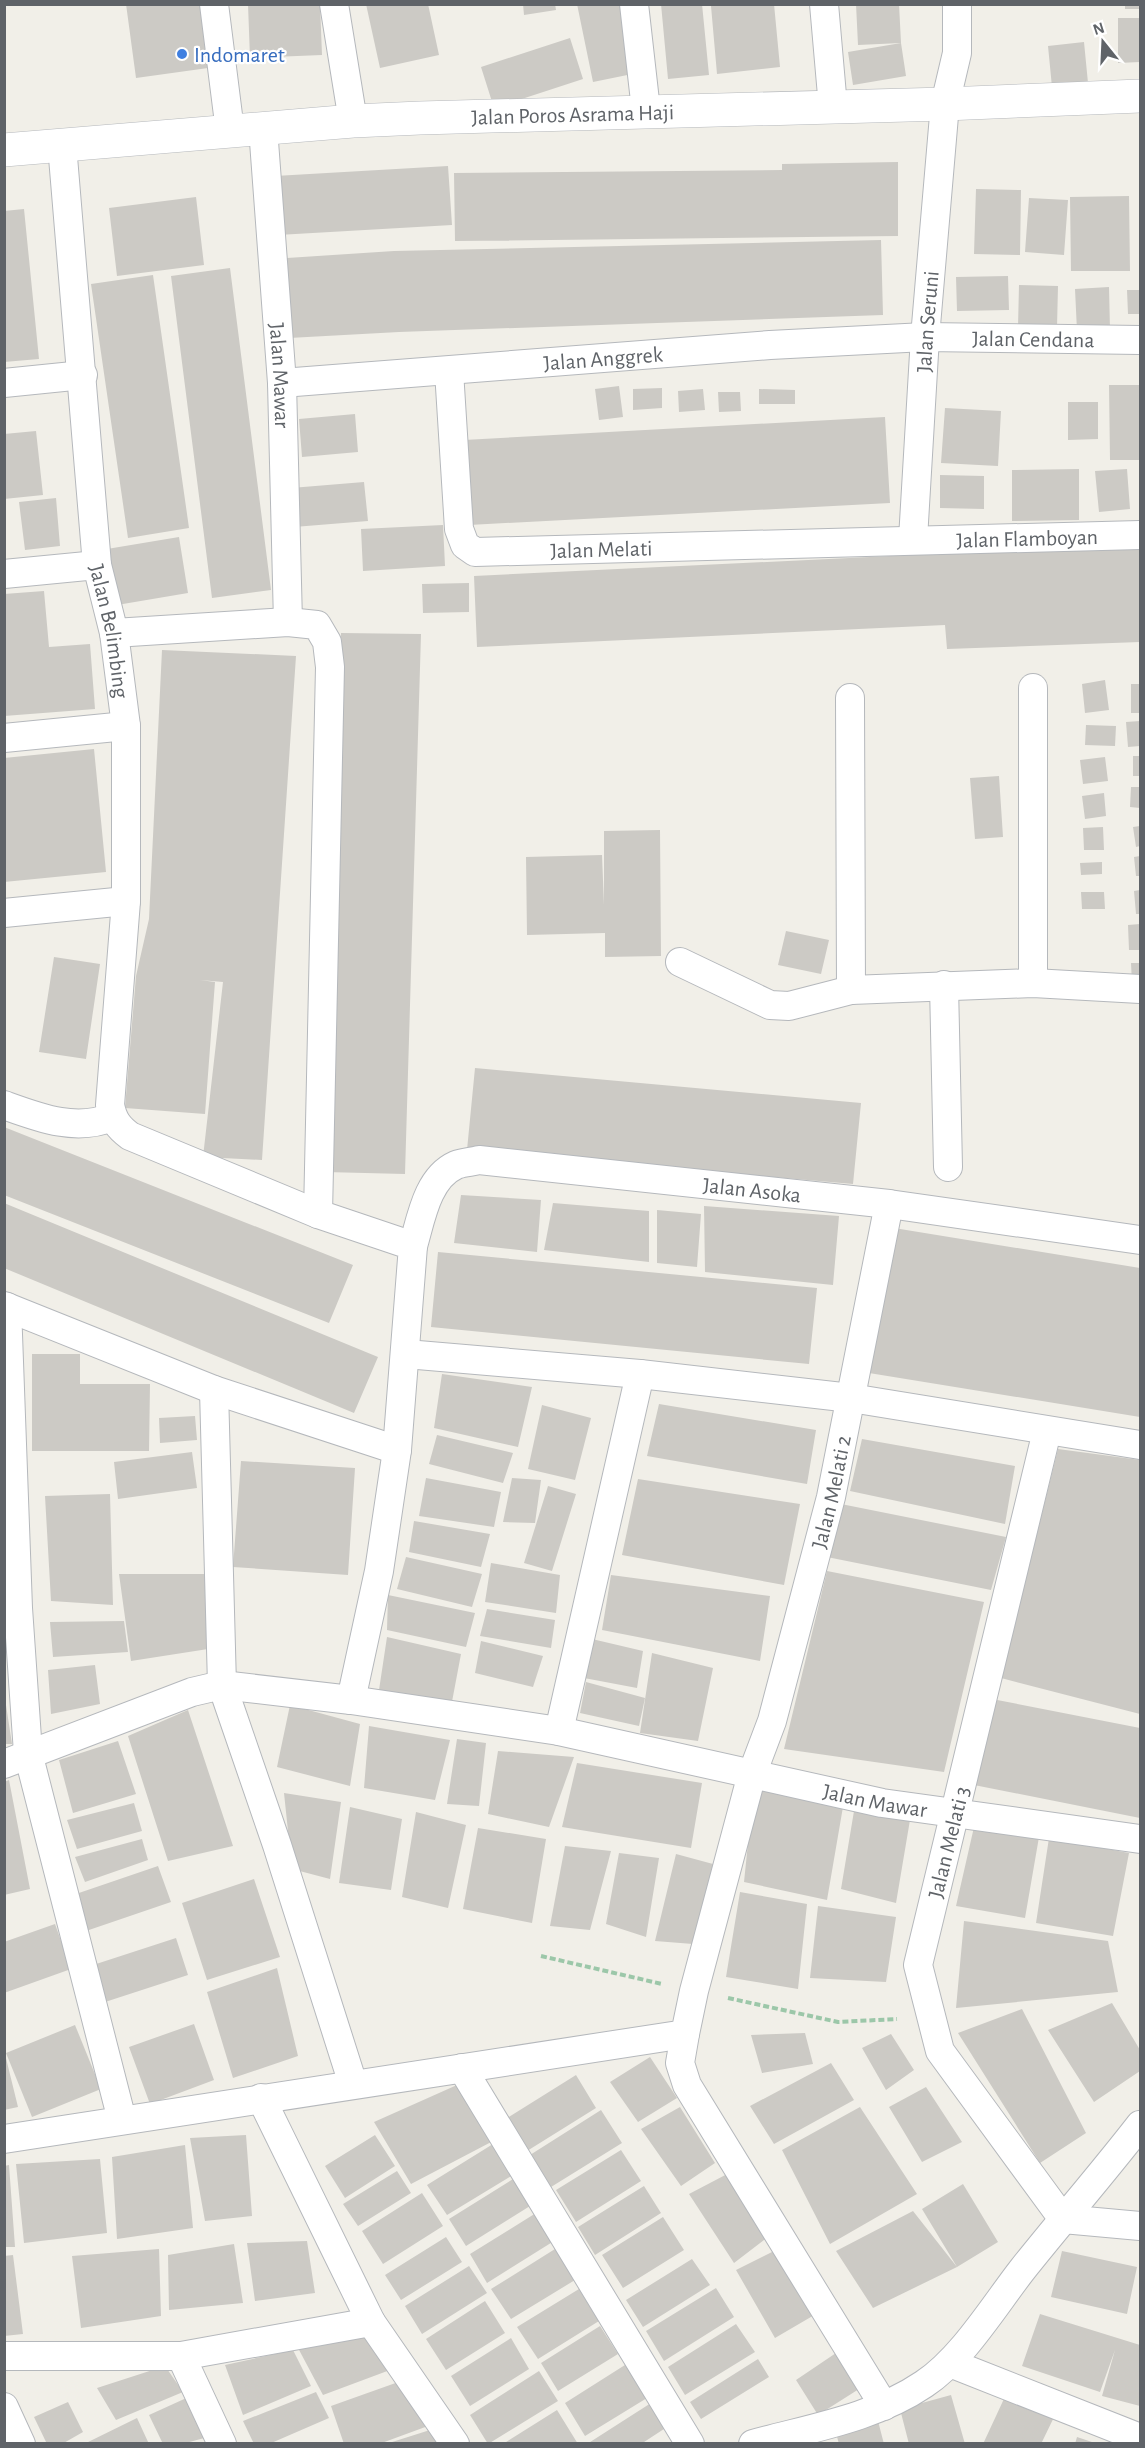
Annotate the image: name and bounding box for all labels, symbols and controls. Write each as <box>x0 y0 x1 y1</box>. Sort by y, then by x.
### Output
north arrow <box>1073 12 1133 72</box>
text: N <box>1091 19 1106 38</box>
place label: Indomaret <box>194 44 285 66</box>
marker: Indomaret <box>175 47 189 61</box>
street label: Jalan Poros Asrama Haji <box>471 101 674 129</box>
street label: Jalan Seruni <box>913 270 943 373</box>
street label: Jalan Mawar <box>266 322 293 428</box>
street label: Jalan Cendana <box>972 328 1095 351</box>
street label: Jalan Anggrek <box>543 343 664 375</box>
street label: Jalan Flamboyan <box>956 526 1098 552</box>
street label: Jalan Melati <box>550 537 653 562</box>
street label: Jalan Belimbing <box>85 562 132 700</box>
street label: Jalan Asoka <box>702 1174 802 1206</box>
street label: Jalan Melati 2 <box>808 1433 855 1551</box>
street label: Jalan Mawar <box>821 1780 928 1821</box>
street label: Jalan Melati 3 <box>924 1784 974 1901</box>

